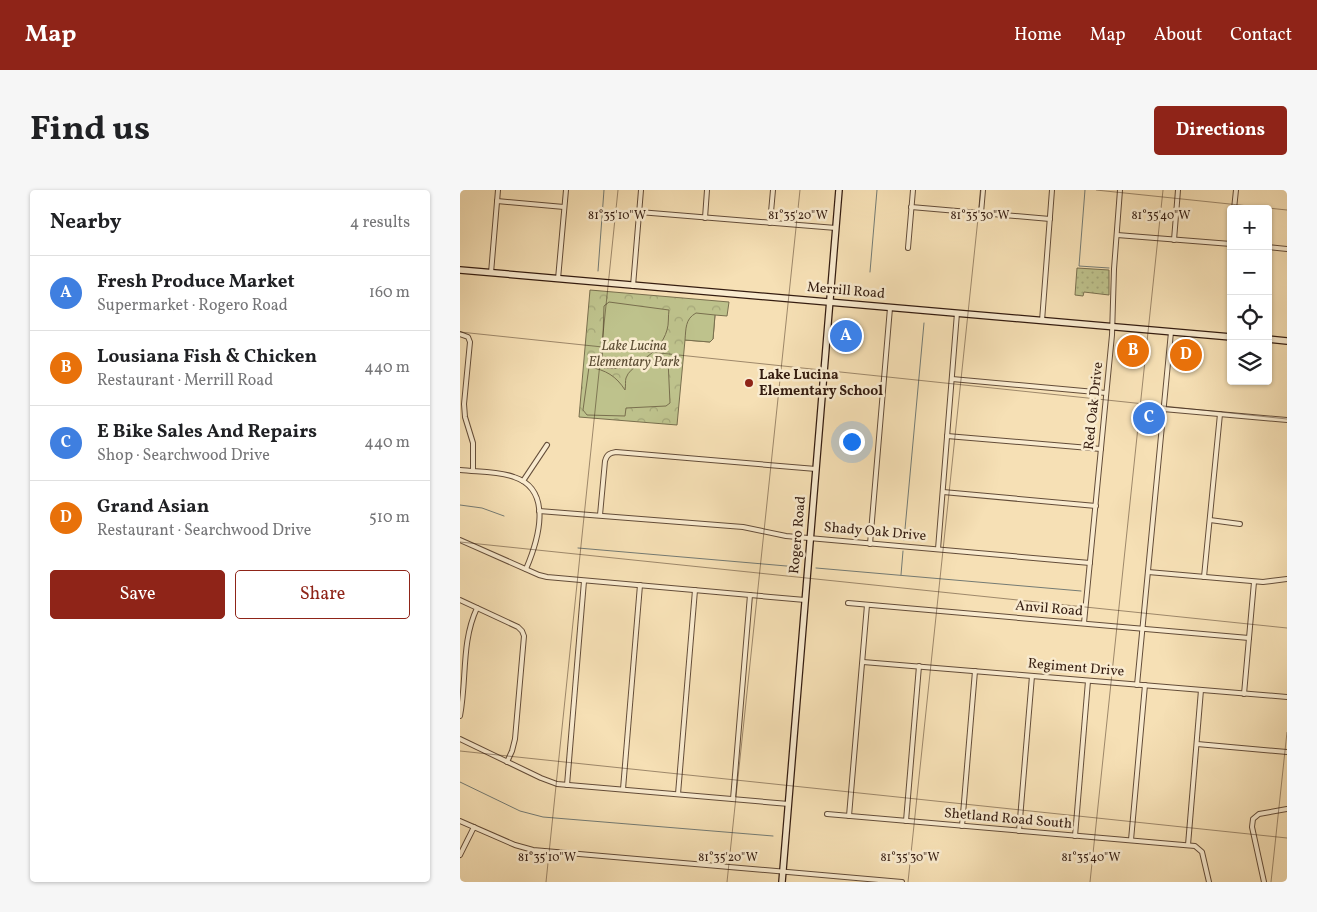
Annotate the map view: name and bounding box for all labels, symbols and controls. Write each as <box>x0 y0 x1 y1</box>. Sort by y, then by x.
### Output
text: Map <box>25 18 76 52</box>
text: Home <box>1014 23 1062 48</box>
text: Map <box>1090 23 1126 48</box>
text: About <box>1154 23 1202 48</box>
text: Contact <box>1230 23 1292 48</box>
text: Find us <box>30 106 150 154</box>
button: Directions <box>1154 106 1287 155</box>
map controls <box>1227 205 1272 385</box>
button: + <box>1227 205 1272 250</box>
text: Nearby <box>50 208 121 237</box>
text: 81°35'10"W <box>588 208 646 224</box>
text: 81°35'20"W <box>768 208 828 224</box>
text: 81°35'30"W <box>950 208 1010 224</box>
text: 81°35'40"W <box>1131 208 1191 224</box>
text: 4 results <box>350 212 410 234</box>
button: − <box>1227 250 1272 295</box>
text: Fresh Produce Market <box>97 269 295 295</box>
street label: Merrill Road <box>806 278 886 304</box>
text: A <box>60 282 72 304</box>
text: 160 m <box>369 282 410 304</box>
text: Supermarket · Rogero Road <box>97 295 288 317</box>
button: locate <box>1227 295 1272 340</box>
pin: A <box>830 317 862 355</box>
pin: B <box>1117 332 1149 370</box>
pin: D <box>1170 336 1202 374</box>
park label: Lake Lucina Elementary Park <box>588 337 680 372</box>
button: layers <box>1227 340 1272 385</box>
text: Lousiana Fish & Chicken <box>97 344 317 370</box>
text: B <box>61 357 71 379</box>
text: 440 m <box>364 357 410 379</box>
street label: Red Oak Drive <box>1080 361 1108 451</box>
place label: Lake Lucina Elementary School <box>759 366 883 401</box>
text: Restaurant · Merrill Road <box>97 370 273 392</box>
marker: Lake Lucina Elementary School <box>743 377 755 389</box>
pin: C <box>1133 399 1165 437</box>
text: E Bike Sales And Repairs <box>97 419 317 445</box>
your location <box>839 429 865 455</box>
text: C <box>61 432 71 454</box>
text: 440 m <box>364 432 410 454</box>
text: Shop · Searchwood Drive <box>97 445 270 467</box>
text: Grand Asian <box>97 494 209 520</box>
street label: Rogero Road <box>785 495 811 575</box>
text: D <box>60 507 72 529</box>
text: 510 m <box>369 507 410 529</box>
street label: Shady Oak Drive <box>823 518 927 546</box>
text: Restaurant · Searchwood Drive <box>97 520 311 542</box>
button: Save <box>50 570 225 619</box>
button: Share <box>235 570 410 619</box>
street label: Anvil Road <box>1014 597 1084 621</box>
street label: Regiment Drive <box>1027 654 1125 682</box>
street label: Shetland Road South <box>943 804 1073 834</box>
text: 81°35'10"W <box>518 850 576 866</box>
text: 81°35'20"W <box>698 850 758 866</box>
text: 81°35'30"W <box>880 850 940 866</box>
text: 81°35'40"W <box>1061 850 1121 866</box>

